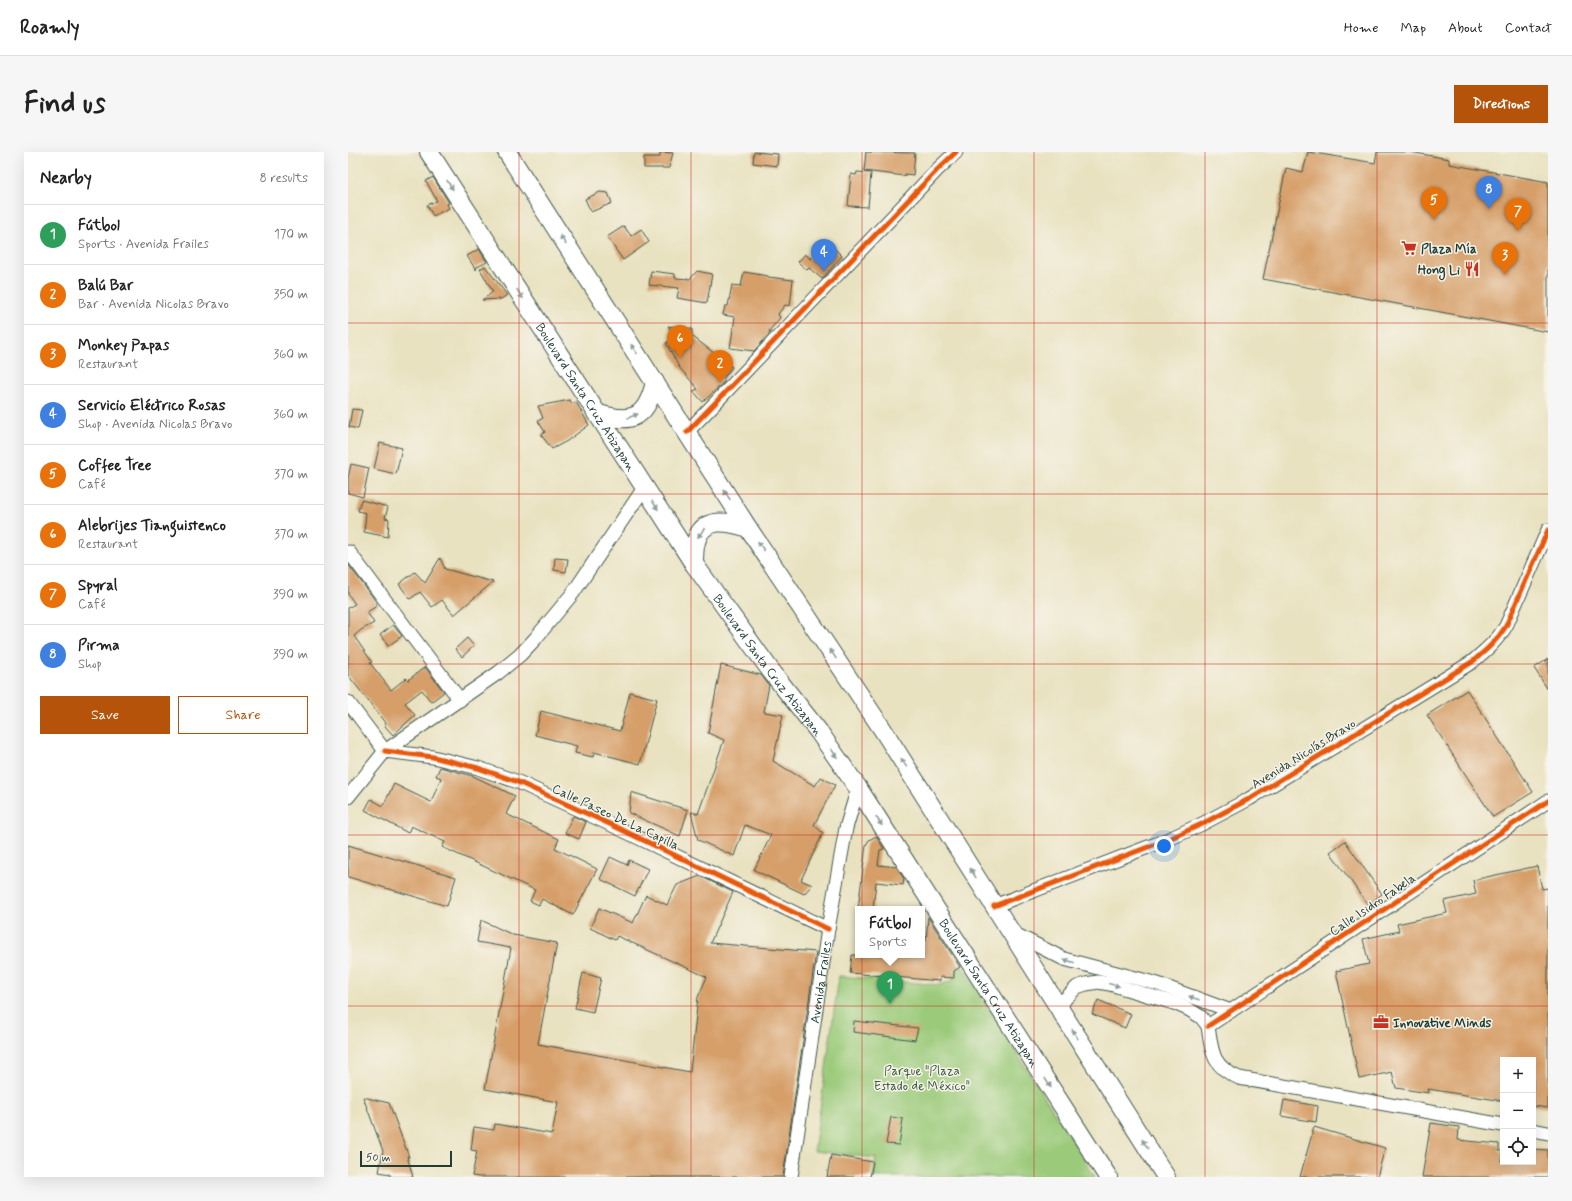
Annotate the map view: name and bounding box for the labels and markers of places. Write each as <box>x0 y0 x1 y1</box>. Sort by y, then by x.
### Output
pin: 8 <box>1476 176 1502 209</box>
pin: 5 <box>1421 187 1447 220</box>
pin: 7 <box>1505 198 1531 231</box>
pin: 4 <box>811 239 837 272</box>
supermarket icon: Plaza Mía <box>1400 239 1418 257</box>
place label: Plaza Mía <box>1421 241 1477 258</box>
pin: 3 <box>1492 242 1518 275</box>
restaurant icon: Hong Li <box>1463 260 1481 278</box>
place label: Hong Li <box>1418 262 1460 281</box>
pin: 6 <box>667 325 693 358</box>
pin: 2 <box>707 350 733 383</box>
pin: 1 <box>877 971 903 1004</box>
office icon: Innovative Minds <box>1372 1013 1390 1031</box>
place label: Innovative Minds <box>1393 1015 1491 1032</box>

